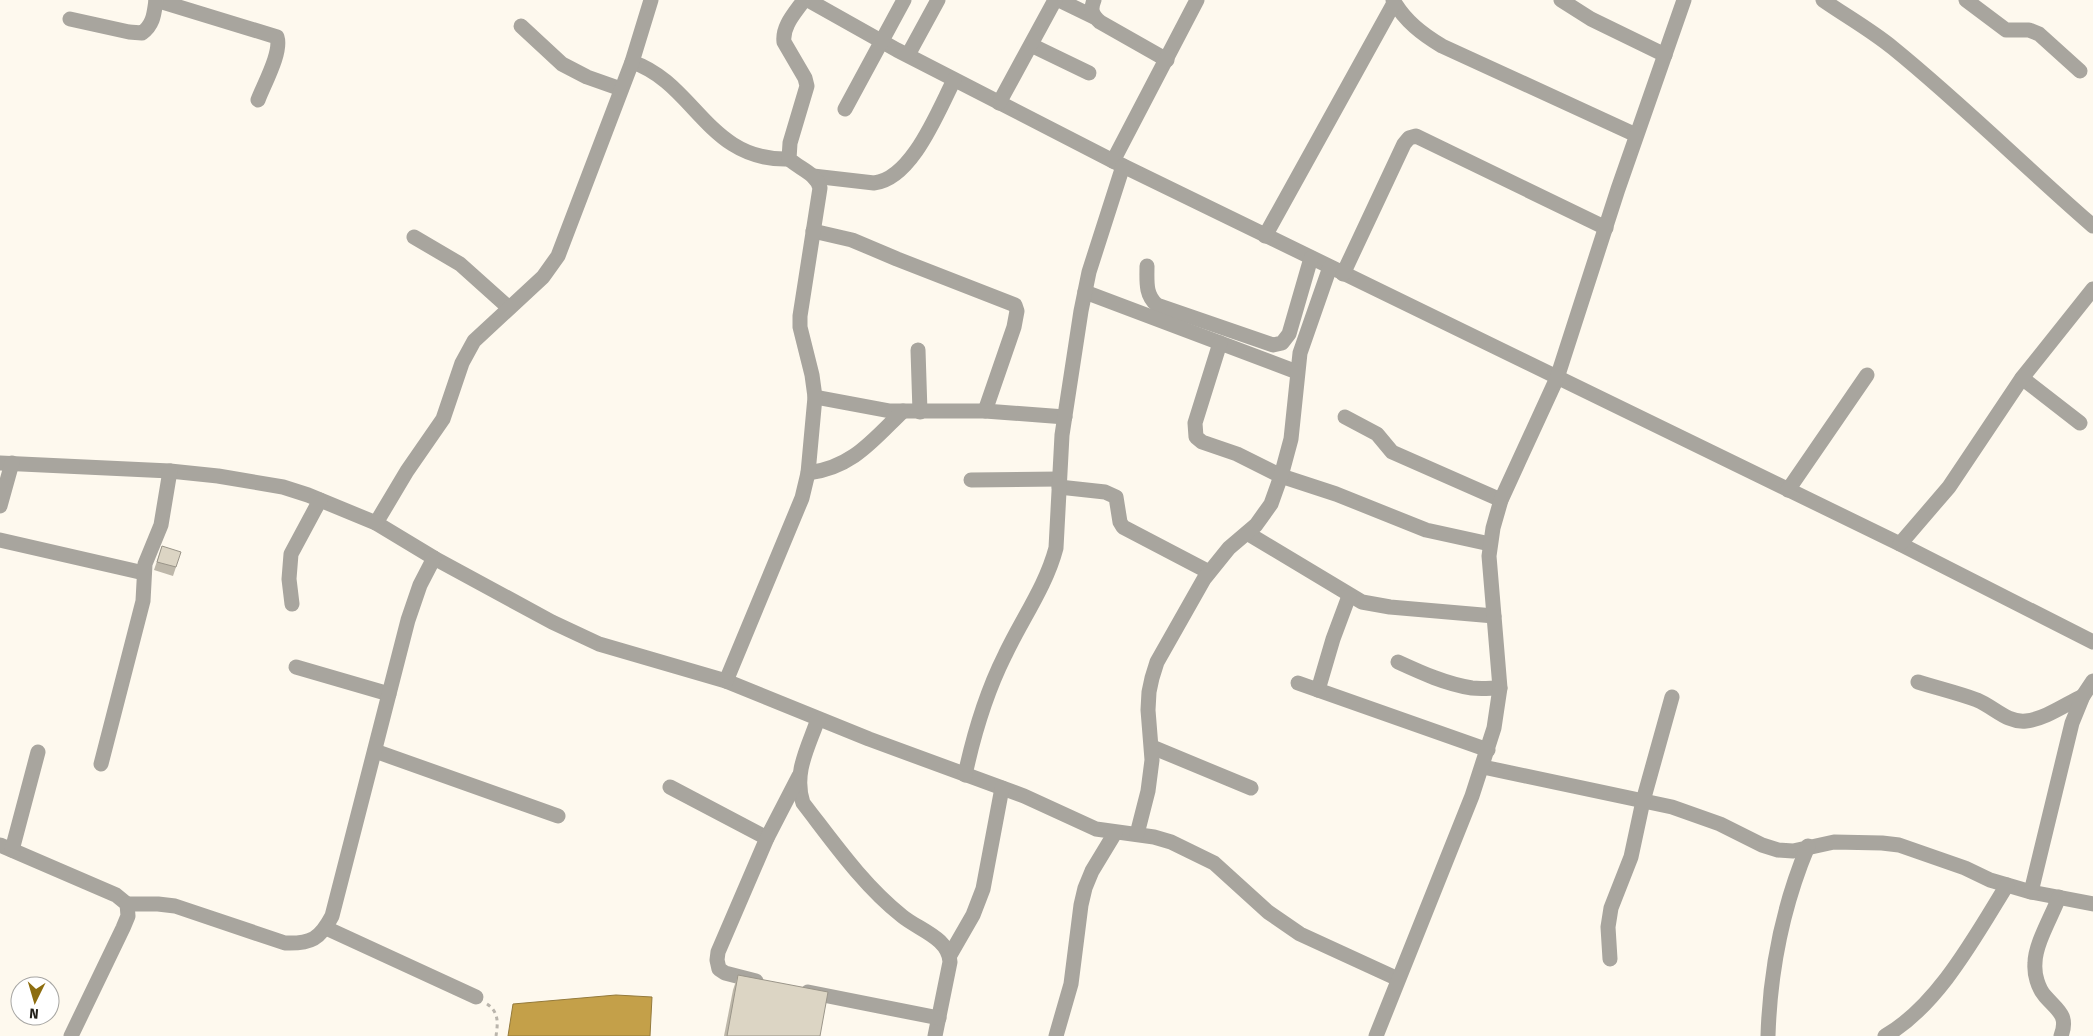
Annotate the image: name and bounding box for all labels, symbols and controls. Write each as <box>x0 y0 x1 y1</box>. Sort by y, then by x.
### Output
north arrow <box>10 976 60 1026</box>
text: N <box>29 1005 39 1022</box>

